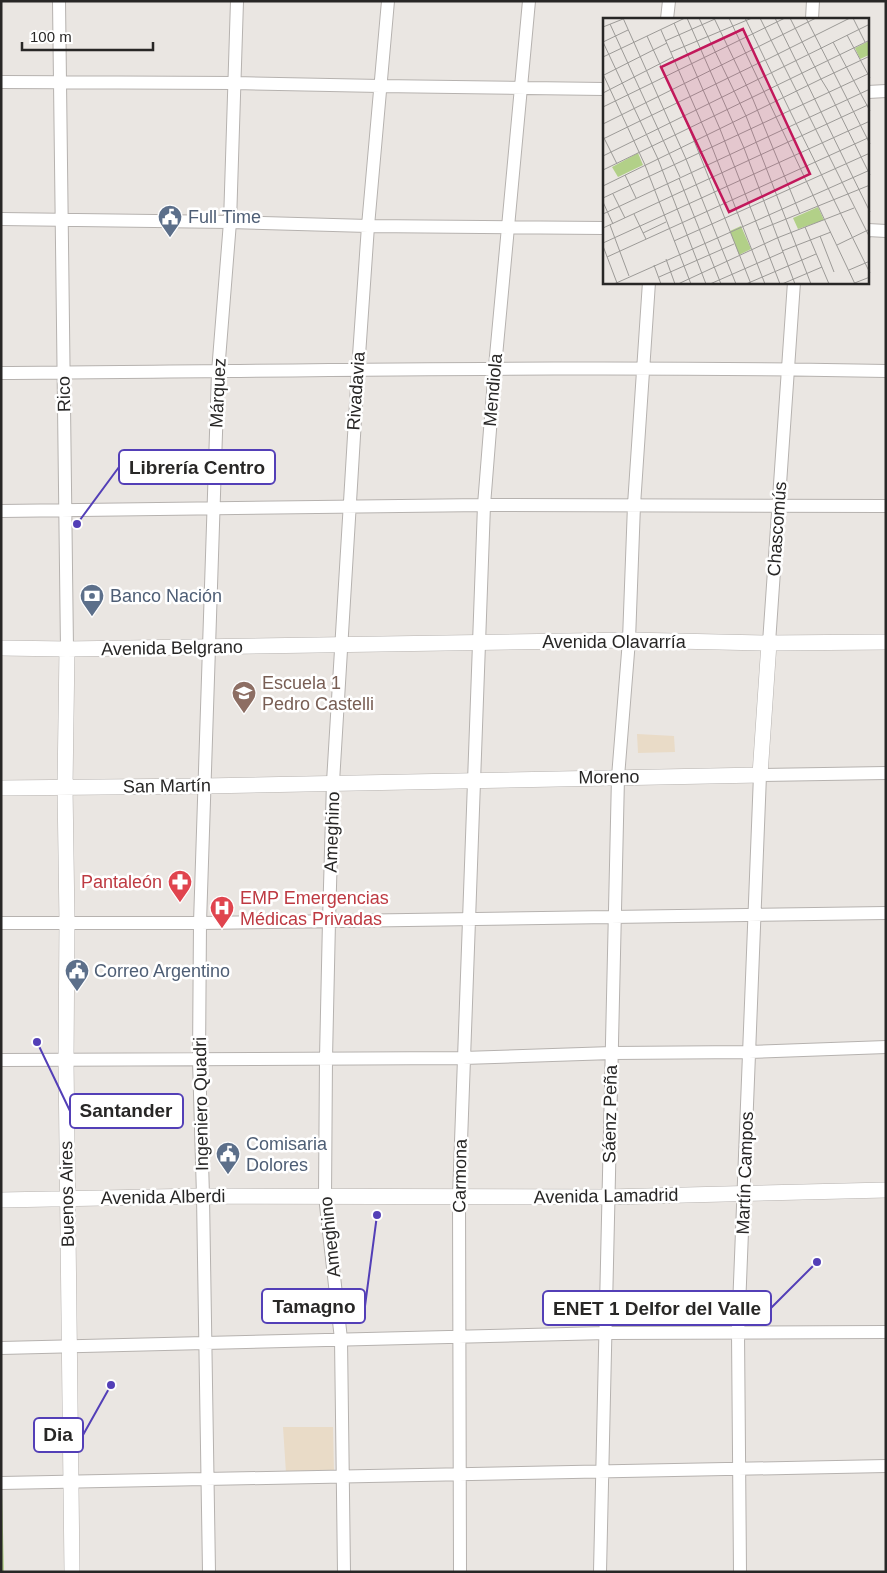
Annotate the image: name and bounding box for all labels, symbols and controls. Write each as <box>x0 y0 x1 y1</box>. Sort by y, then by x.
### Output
inset map <box>603 18 870 284</box>
scale bar <box>22 20 154 52</box>
text: 100 m <box>30 28 72 45</box>
public building icon: Full Time <box>157 204 183 238</box>
place label: Full Time <box>188 207 261 227</box>
street label: Rivadavia <box>343 350 369 431</box>
street label: Mendiola <box>480 352 506 427</box>
street label: Márquez <box>206 358 230 428</box>
street label: Rico <box>54 376 74 412</box>
callout: Librería Centro <box>119 450 275 484</box>
text: Librería Centro <box>129 457 265 478</box>
street label: Chascomús <box>764 481 790 577</box>
bank icon: Banco Nación <box>79 583 105 617</box>
place label: Banco Nación <box>110 586 222 606</box>
street label: Avenida Olavarría <box>542 632 687 652</box>
street label: Avenida Belgrano <box>101 637 243 659</box>
place label: Escuela 1 Pedro Castelli <box>262 673 374 714</box>
school or university icon: Escuela 1 Pedro Castelli <box>231 680 257 714</box>
street label: Moreno <box>578 766 640 788</box>
street label: San Martín <box>123 775 211 797</box>
street label: Ameghino <box>321 791 343 873</box>
pharmacy icon: Pantaleón <box>167 869 193 903</box>
place label: Pantaleón <box>81 872 162 892</box>
place label: EMP Emergencias Médicas Privadas <box>240 888 389 929</box>
hospital icon: EMP Emergencias Médicas Privadas <box>209 895 235 929</box>
public building icon: Correo Argentino <box>64 958 90 992</box>
place label: Correo Argentino <box>94 961 230 981</box>
street label: Ingeniero Quadri <box>190 1037 212 1171</box>
street label: Sáenz Peña <box>599 1064 621 1163</box>
callout: Santander <box>70 1094 183 1128</box>
text: Santander <box>80 1100 173 1121</box>
street label: Martín Campos <box>733 1111 757 1235</box>
place label: Comisaria Dolores <box>246 1134 328 1175</box>
street label: Carmona <box>449 1138 471 1213</box>
street label: Buenos Aires <box>56 1141 78 1247</box>
public building icon: Comisaria Dolores <box>215 1141 241 1175</box>
street label: Avenida Lamadrid <box>533 1185 679 1207</box>
street label: Avenida Alberdi <box>100 1186 226 1208</box>
street label: Ameghino <box>316 1196 344 1278</box>
callout: Tamagno <box>262 1289 365 1323</box>
callout: ENET 1 Delfor del Valle <box>543 1291 771 1325</box>
text: Tamagno <box>272 1296 356 1317</box>
text: ENET 1 Delfor del Valle <box>553 1298 761 1319</box>
callout: Dia <box>34 1418 83 1452</box>
text: Dia <box>43 1424 73 1445</box>

